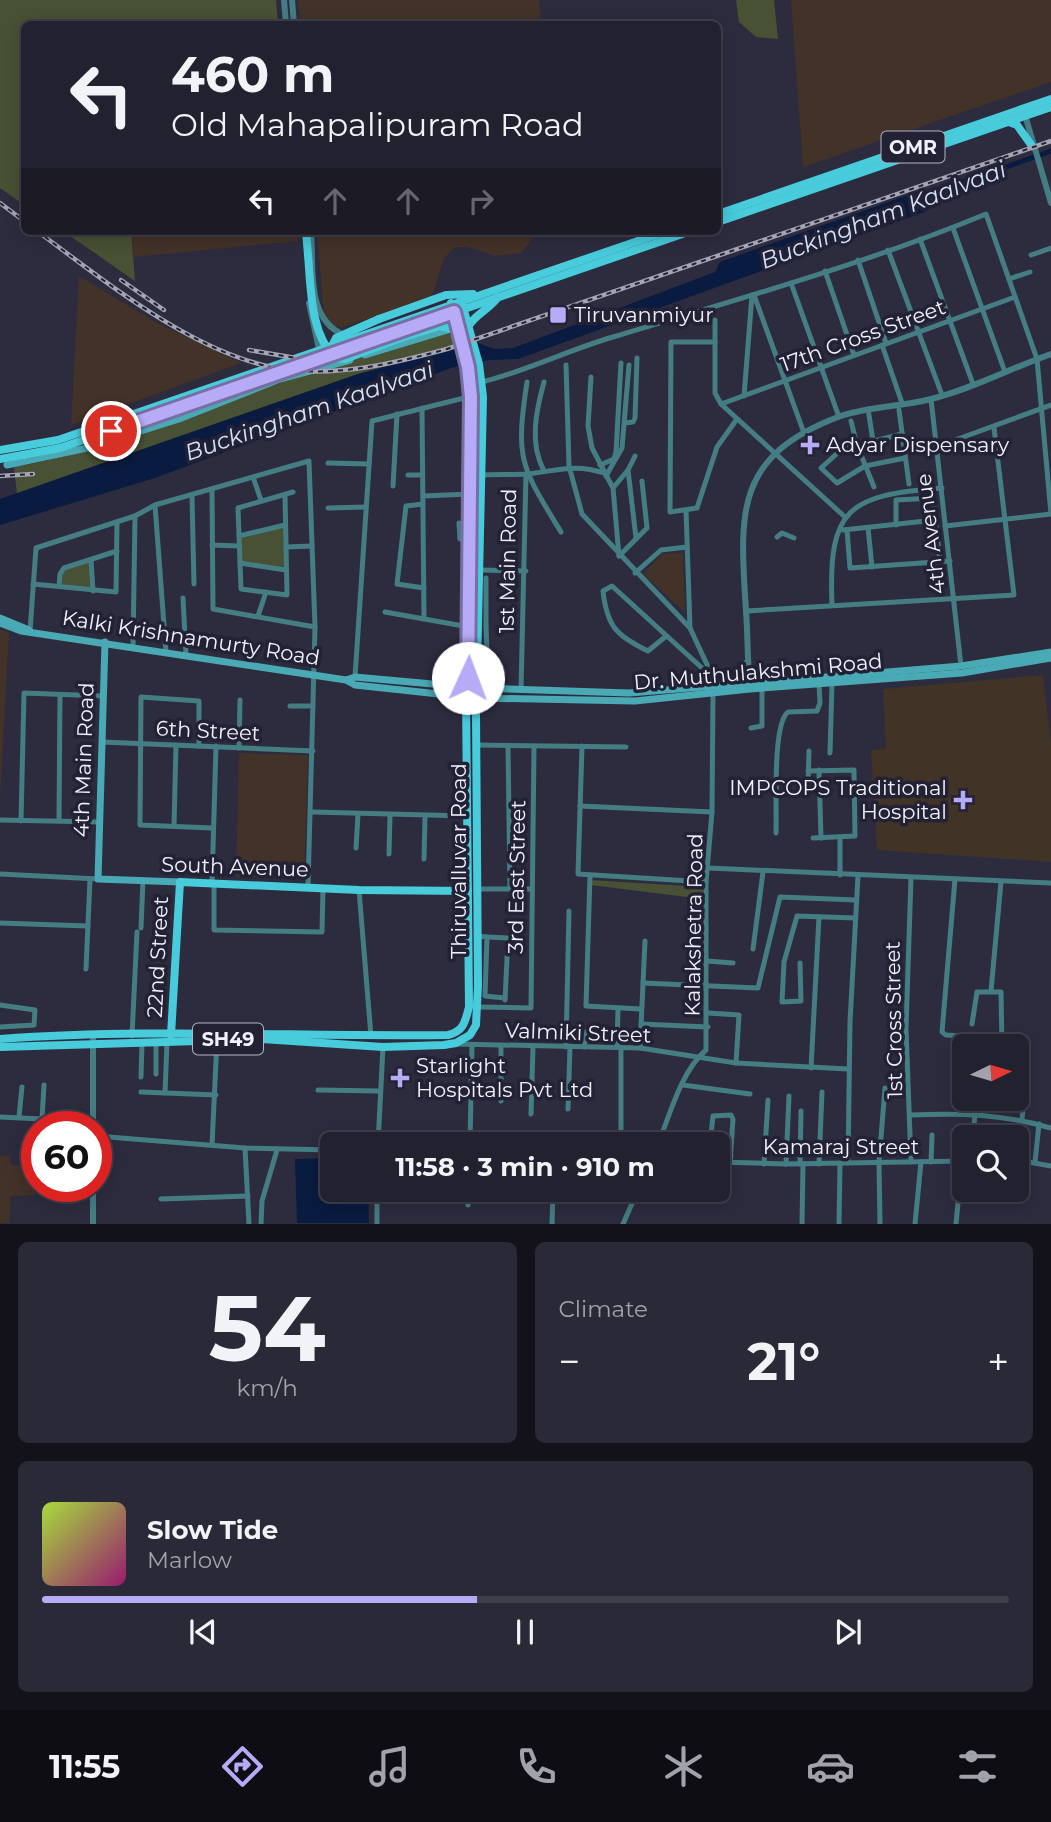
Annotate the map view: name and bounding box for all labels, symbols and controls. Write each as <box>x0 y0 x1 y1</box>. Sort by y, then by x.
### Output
text: 460 m <box>171 45 335 104</box>
icon: left <box>56 49 147 140</box>
text: Old Mahapalipuram Road <box>171 105 584 144</box>
road number: OMR <box>881 132 944 162</box>
water label: Buckingham Kaalvaai <box>756 155 1011 275</box>
icon: left <box>243 182 281 220</box>
icon: ahead <box>316 182 354 220</box>
icon: ahead <box>389 182 427 220</box>
icon: right <box>462 182 500 220</box>
street label: 17th Cross Street <box>777 294 949 377</box>
place label: Tiruvanmiyur <box>574 302 714 327</box>
marker: Tiruvanmiyur <box>548 305 568 325</box>
water label: Buckingham Kaalvaai <box>181 355 438 467</box>
pin <box>81 401 141 461</box>
icon: arrive <box>92 412 130 450</box>
place label: Adyar Dispensary <box>826 432 1010 457</box>
marker: Adyar Dispensary <box>800 435 820 455</box>
street label: 4th Avenue <box>911 472 950 596</box>
street label: 1st Main Road <box>494 489 521 633</box>
street label: Kalki Krishnamurty Road <box>60 605 322 670</box>
position arrow <box>431 641 505 715</box>
street label: Dr. Muthulakshmi Road <box>633 648 883 695</box>
street label: 4th Main Road <box>68 682 99 838</box>
street label: 6th Street <box>155 715 261 746</box>
street label: Thiruvalluvar Road <box>446 763 471 959</box>
place label: IMPCOPS Traditional Hospital <box>729 775 947 824</box>
marker: IMPCOPS Traditional Hospital <box>953 790 973 810</box>
street label: 3rd East Street <box>503 800 530 954</box>
street label: Kalakshetra Road <box>679 833 708 1017</box>
street label: South Avenue <box>161 851 309 882</box>
street label: 22nd Street <box>142 896 173 1018</box>
street label: 1st Cross Street <box>880 941 907 1099</box>
street label: Valmiki Street <box>504 1017 652 1048</box>
road number: SH49 <box>193 1023 263 1054</box>
north arrow <box>952 1034 1029 1111</box>
map controls <box>952 1034 1029 1202</box>
place label: Starlight Hospitals Pvt Ltd <box>416 1053 593 1102</box>
marker: Starlight Hospitals Pvt Ltd <box>390 1068 410 1088</box>
speed limit sign: 60 <box>21 1111 112 1202</box>
button: search <box>952 1125 1029 1202</box>
street label: Kamaraj Street <box>763 1134 919 1159</box>
text: 11:58 · 3 min · 910 m <box>395 1151 655 1183</box>
text: 54 <box>209 1273 326 1384</box>
text: Climate <box>559 1295 648 1323</box>
text: 21° <box>747 1330 820 1393</box>
text: − <box>559 1338 580 1385</box>
text: + <box>987 1338 1009 1385</box>
text: km/h <box>237 1374 298 1402</box>
text: Slow Tide <box>147 1514 278 1546</box>
text: Marlow <box>147 1546 232 1574</box>
icon: previous <box>184 1613 222 1651</box>
icon: pause <box>506 1613 544 1651</box>
icon: next <box>829 1613 867 1651</box>
icon: directions <box>218 1742 267 1791</box>
icon: music <box>365 1742 414 1791</box>
icon: phone <box>512 1742 561 1791</box>
icon: climate <box>659 1742 708 1791</box>
icon: car <box>806 1742 855 1791</box>
icon: filters <box>953 1742 1002 1791</box>
text: 11:55 <box>49 1747 120 1786</box>

